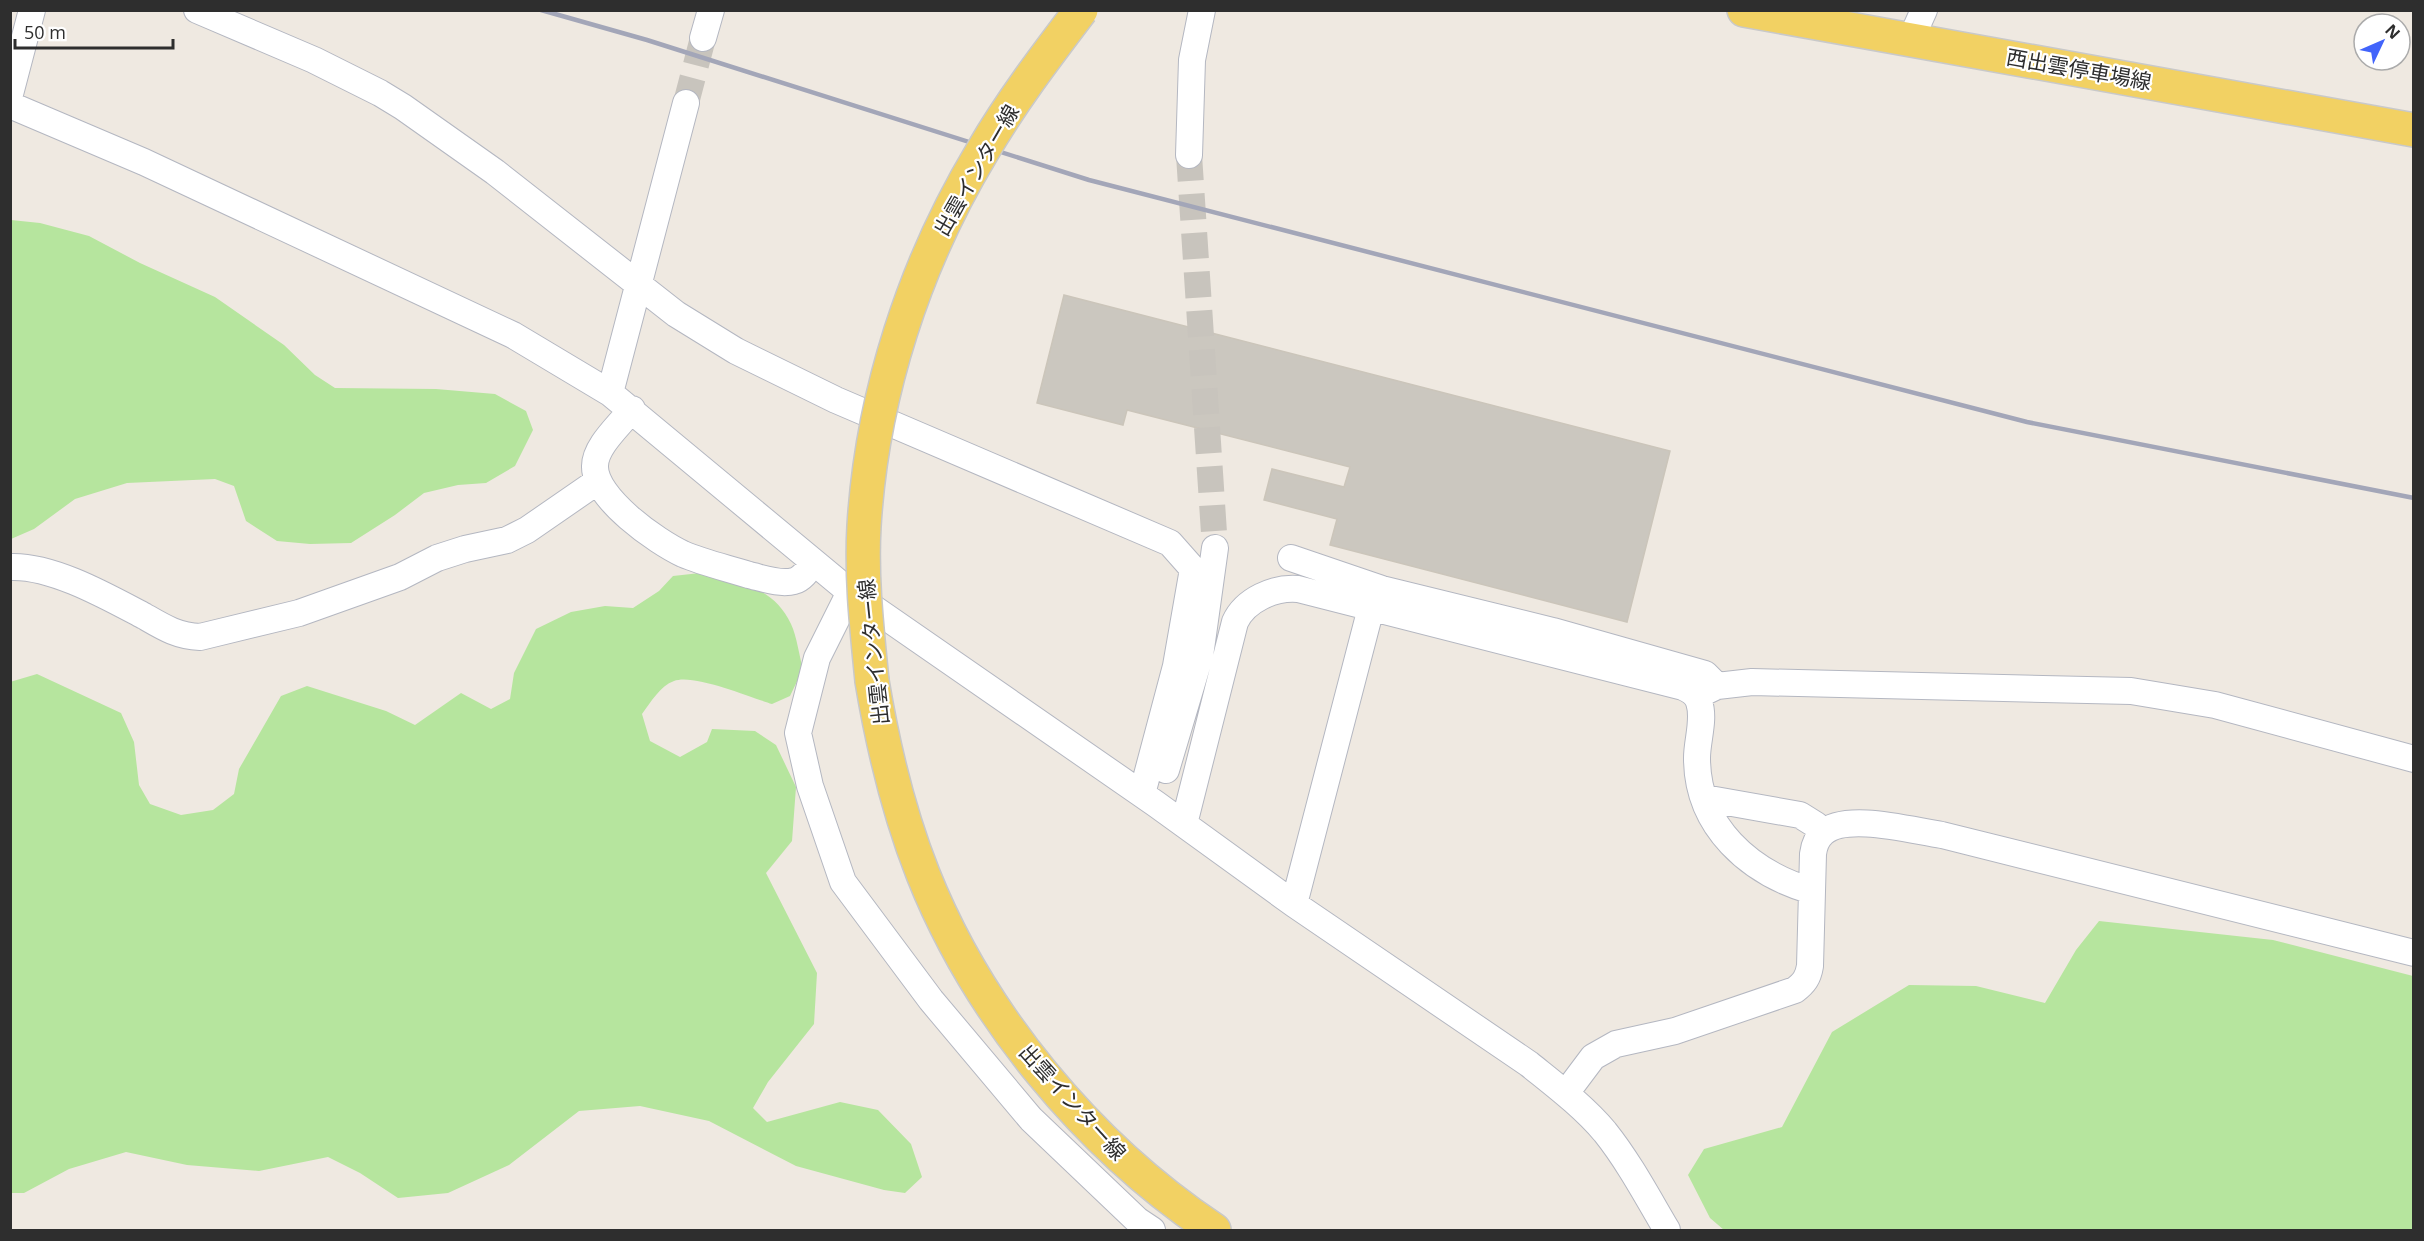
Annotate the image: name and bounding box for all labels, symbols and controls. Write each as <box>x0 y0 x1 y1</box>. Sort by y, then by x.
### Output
scale bar <box>15 12 172 50</box>
north arrow <box>2352 12 2412 72</box>
text: N <box>2380 19 2405 44</box>
text: 50 m <box>24 20 66 44</box>
street label: 西出雲停車場線 <box>2004 42 2154 96</box>
street label: 出雲インター線 <box>927 99 1025 241</box>
street label: 出雲インター線 <box>851 577 895 727</box>
street label: 出雲インター線 <box>1013 1038 1133 1166</box>

